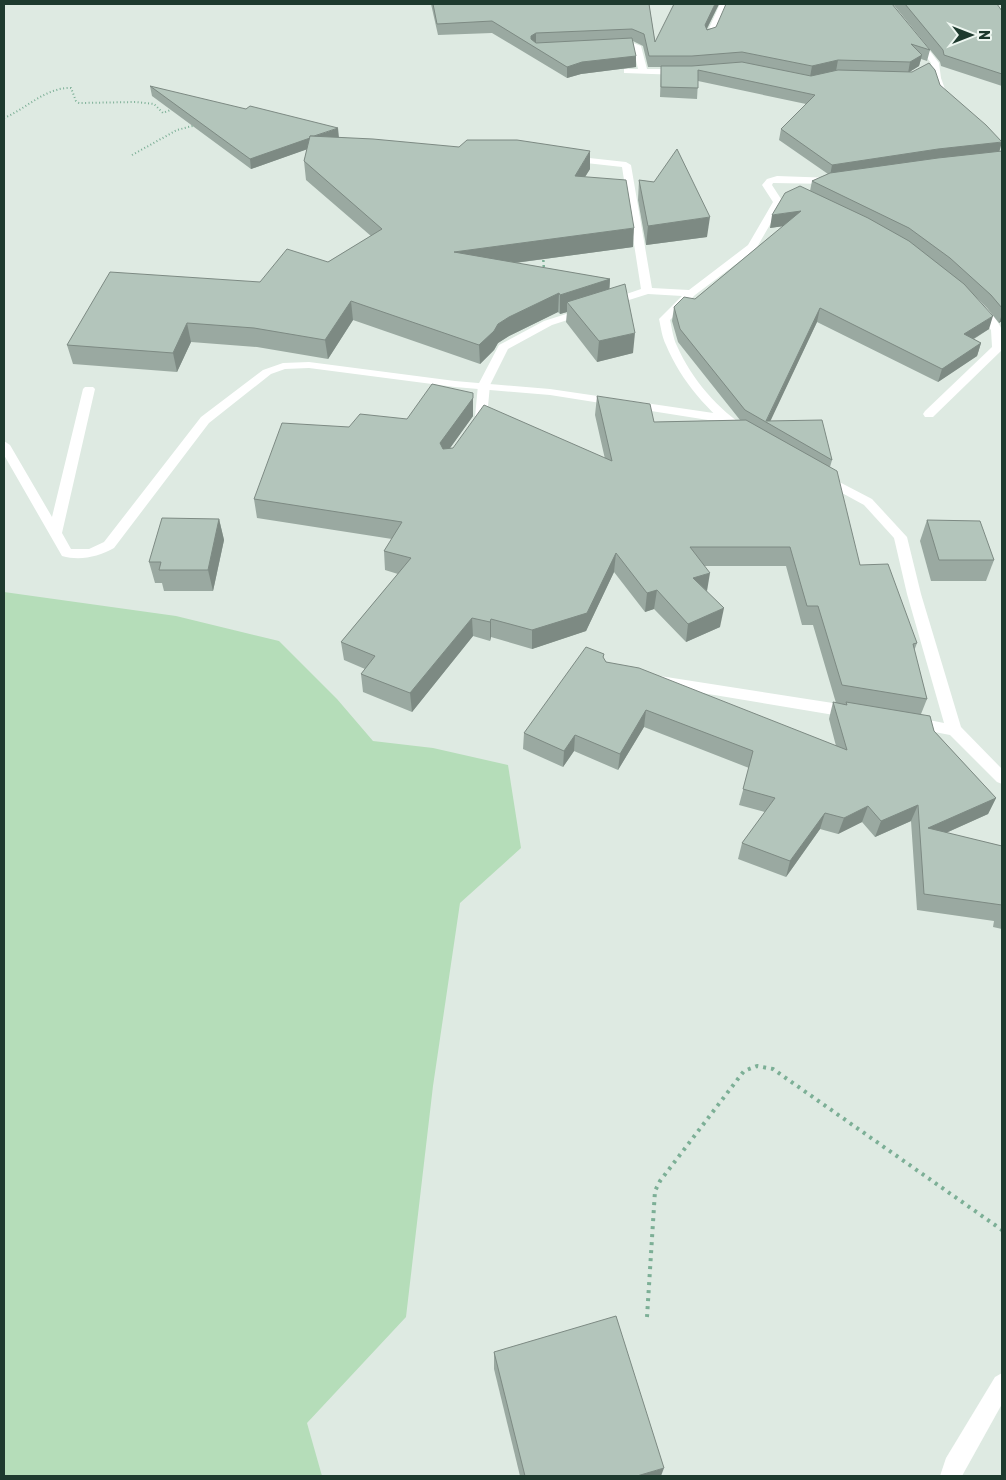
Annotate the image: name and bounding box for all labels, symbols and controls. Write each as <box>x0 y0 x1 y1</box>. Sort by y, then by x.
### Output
north arrow <box>946 10 996 60</box>
text: N <box>975 30 992 40</box>

